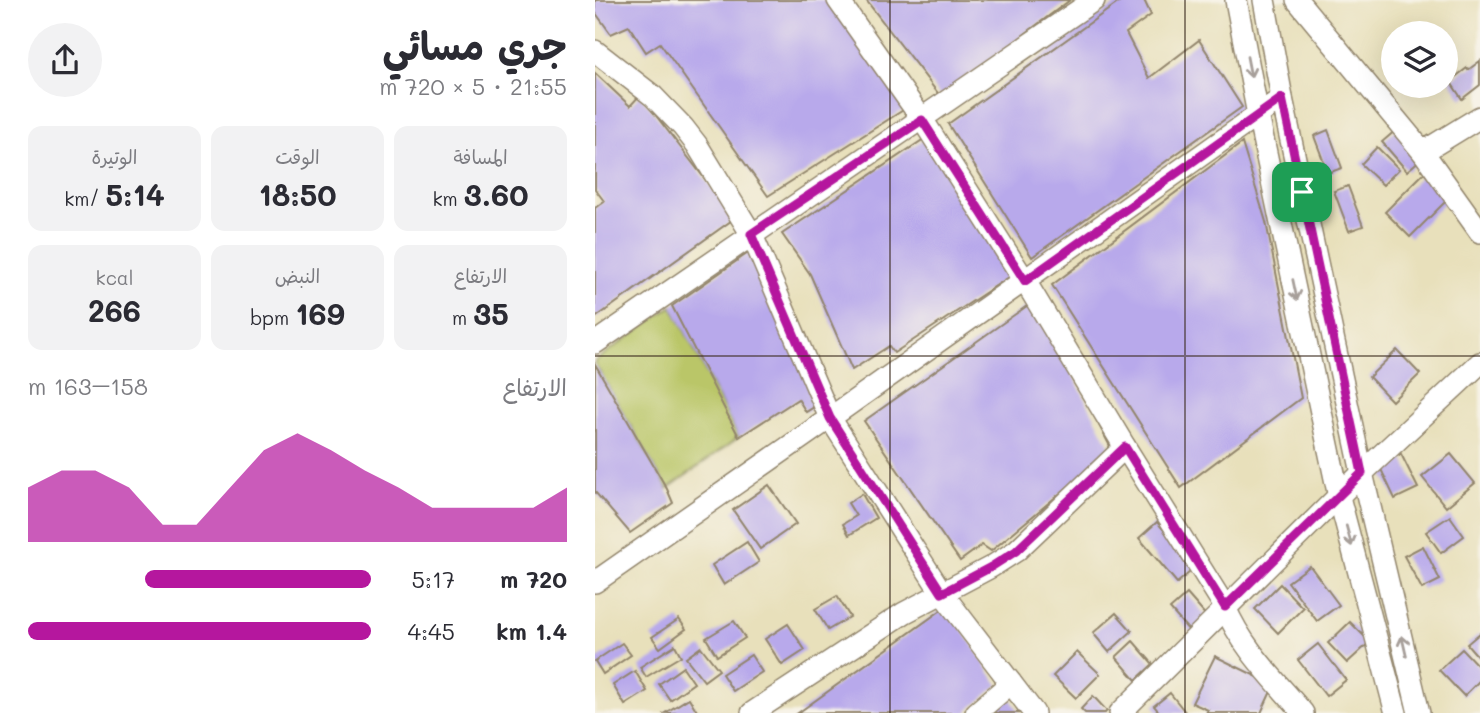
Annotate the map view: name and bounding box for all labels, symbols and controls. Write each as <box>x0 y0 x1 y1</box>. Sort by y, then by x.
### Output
text: جري مسائي <box>383 20 567 70</box>
map controls <box>1381 21 1458 98</box>
button: layers <box>1381 21 1458 98</box>
button: share <box>28 23 102 97</box>
one-way arrow <box>1243 55 1256 78</box>
text: 21:55 · 5 × 720 m <box>379 71 567 101</box>
text: الوتيرة <box>92 144 137 169</box>
text: الوقت <box>275 144 320 169</box>
text: المسافة <box>453 144 508 169</box>
pin <box>1272 162 1332 222</box>
icon: arrive <box>1283 173 1321 211</box>
text: 5:14 <box>105 174 165 214</box>
text: 18:50 <box>258 174 337 214</box>
text: 3.60 <box>464 174 529 214</box>
text: /km <box>64 186 105 211</box>
text: km <box>432 186 464 211</box>
text: النبض <box>275 263 320 288</box>
text: الارتفاع <box>454 263 507 288</box>
text: kcal <box>96 265 133 290</box>
one-way arrow <box>1289 278 1303 301</box>
text: 266 <box>88 290 141 330</box>
text: 169 <box>295 293 345 333</box>
text: 35 <box>473 293 509 333</box>
text: bpm <box>250 305 295 330</box>
text: m <box>452 305 473 330</box>
text: 158–163 m <box>28 371 148 401</box>
text: الارتفاع <box>503 372 567 402</box>
one-way arrow <box>1343 524 1356 547</box>
text: 5:17 <box>411 564 455 594</box>
text: 720 m <box>500 564 567 594</box>
text: 4:45 <box>407 616 455 646</box>
text: 1.4 km <box>496 616 567 646</box>
one-way arrow <box>1397 636 1410 658</box>

